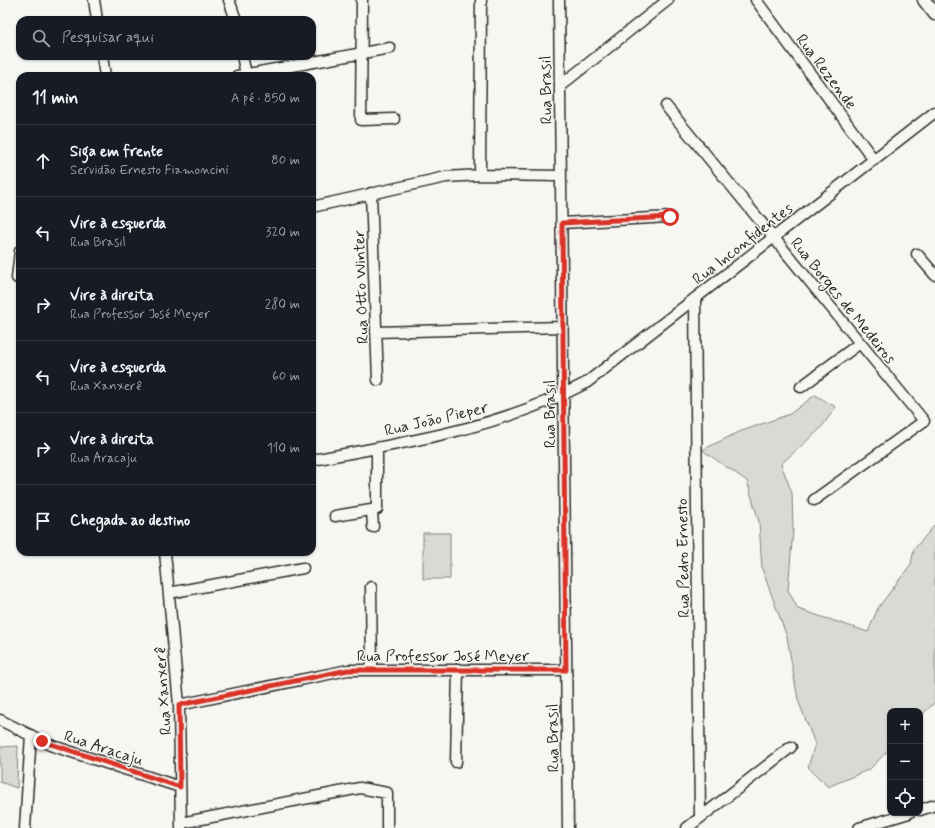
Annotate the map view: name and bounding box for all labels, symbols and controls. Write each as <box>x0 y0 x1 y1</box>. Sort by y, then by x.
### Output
search box <box>16 16 316 60</box>
icon: search <box>30 27 52 49</box>
text: Pesquisar aqui <box>62 28 154 48</box>
street label: Rua Rezende <box>791 30 861 114</box>
street label: Rua Brasil <box>535 55 558 124</box>
text: 11 min <box>32 87 78 109</box>
text: A pé · 850 m <box>231 90 300 107</box>
text: Siga em frente <box>70 142 163 162</box>
icon: ahead <box>32 150 54 172</box>
text: 80 m <box>271 152 300 169</box>
text: Servidão Ernesto Fiamoncini <box>70 162 229 179</box>
street label: Rua Inconfidentes <box>688 198 797 290</box>
route start <box>661 208 679 226</box>
text: Vire à esquerda <box>70 214 166 234</box>
icon: left <box>32 222 54 244</box>
text: 320 m <box>266 224 300 241</box>
street label: Rua Otto Winter <box>349 229 374 344</box>
street label: Rua Borges de Medeiros <box>784 233 900 369</box>
text: Rua Brasil <box>70 234 126 251</box>
text: Vire à direita <box>70 286 154 306</box>
icon: right <box>32 294 54 316</box>
text: 280 m <box>265 296 300 313</box>
text: Rua Professor José Meyer <box>70 306 210 323</box>
text: Vire à esquerda <box>70 358 166 378</box>
icon: left <box>32 366 54 388</box>
text: 60 m <box>272 368 300 385</box>
text: Rua Xanxerê <box>70 378 142 395</box>
street label: Rua Brasil <box>540 380 561 448</box>
street label: Rua João Pieper <box>382 397 491 442</box>
text: Vire à direita <box>70 430 154 450</box>
icon: right <box>32 438 54 460</box>
text: 110 m <box>267 440 300 457</box>
text: Rua Aracaju <box>70 450 137 467</box>
street label: Rua Pedro Ernesto <box>672 498 695 618</box>
icon: arrive <box>32 510 54 532</box>
text: Chegada ao destino <box>70 511 190 531</box>
street label: Rua Xanxerê <box>150 646 177 736</box>
street label: Rua Professor José Meyer <box>357 646 530 667</box>
street label: Rua Brasil <box>542 703 565 772</box>
map controls <box>887 708 923 816</box>
button: + <box>887 708 923 744</box>
street label: Rua Aracaju <box>61 726 146 771</box>
route end <box>33 732 51 750</box>
button: − <box>887 744 923 780</box>
button: locate <box>887 780 923 816</box>

